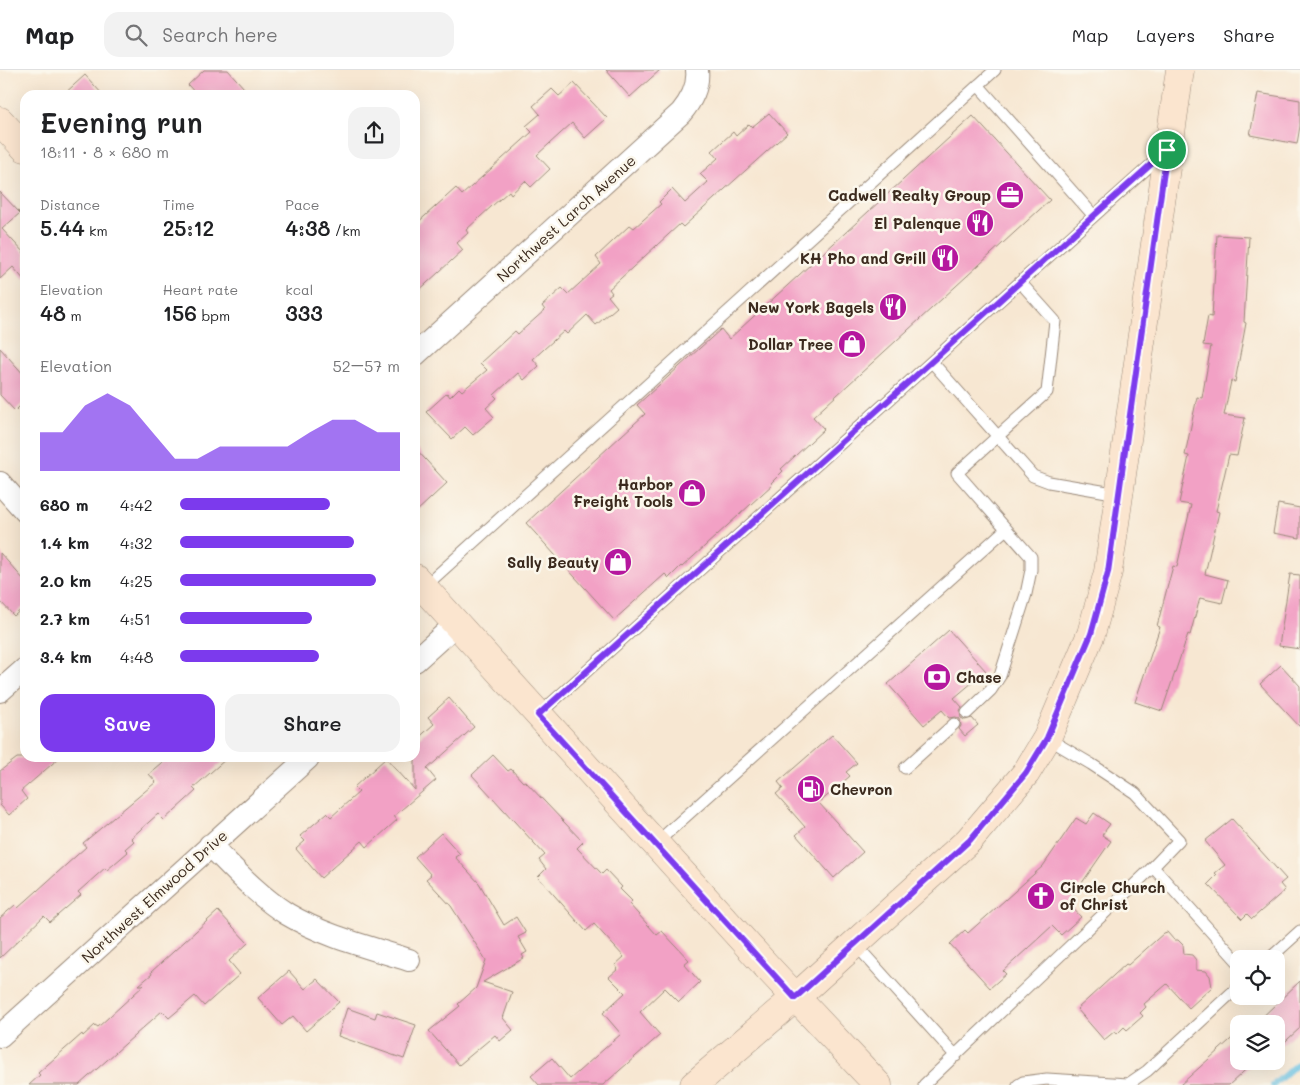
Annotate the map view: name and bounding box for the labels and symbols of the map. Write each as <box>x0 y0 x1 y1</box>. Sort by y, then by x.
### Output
pin <box>1146 129 1188 171</box>
street label: Northwest Larch Avenue <box>492 150 640 286</box>
office icon: Cadwell Realty Group <box>995 180 1025 210</box>
place label: Cadwell Realty Group <box>828 185 991 205</box>
restaurant icon: El Palenque <box>965 208 995 238</box>
place label: El Palenque <box>874 213 961 233</box>
restaurant icon: KH Pho and Grill <box>930 243 960 273</box>
place label: KH Pho and Grill <box>800 248 926 268</box>
restaurant icon: New York Bagels <box>878 292 908 322</box>
place label: New York Bagels <box>748 297 874 317</box>
shop icon: Dollar Tree <box>837 329 867 359</box>
place label: Dollar Tree <box>748 334 833 354</box>
place label: Harbor Freight Tools <box>573 474 673 511</box>
shop icon: Harbor Freight Tools <box>677 478 707 508</box>
shop icon: Sally Beauty <box>603 547 633 577</box>
place label: Sally Beauty <box>507 552 599 572</box>
bank icon: Chase <box>922 662 952 692</box>
place label: Chase <box>956 667 1002 687</box>
fuel station icon: Chevron <box>796 774 826 804</box>
place label: Chevron <box>830 779 892 799</box>
street label: Northwest Elmwood Drive <box>77 825 231 967</box>
place label: Circle Church of Christ <box>1060 877 1166 914</box>
church icon: Circle Church of Christ <box>1026 881 1056 911</box>

